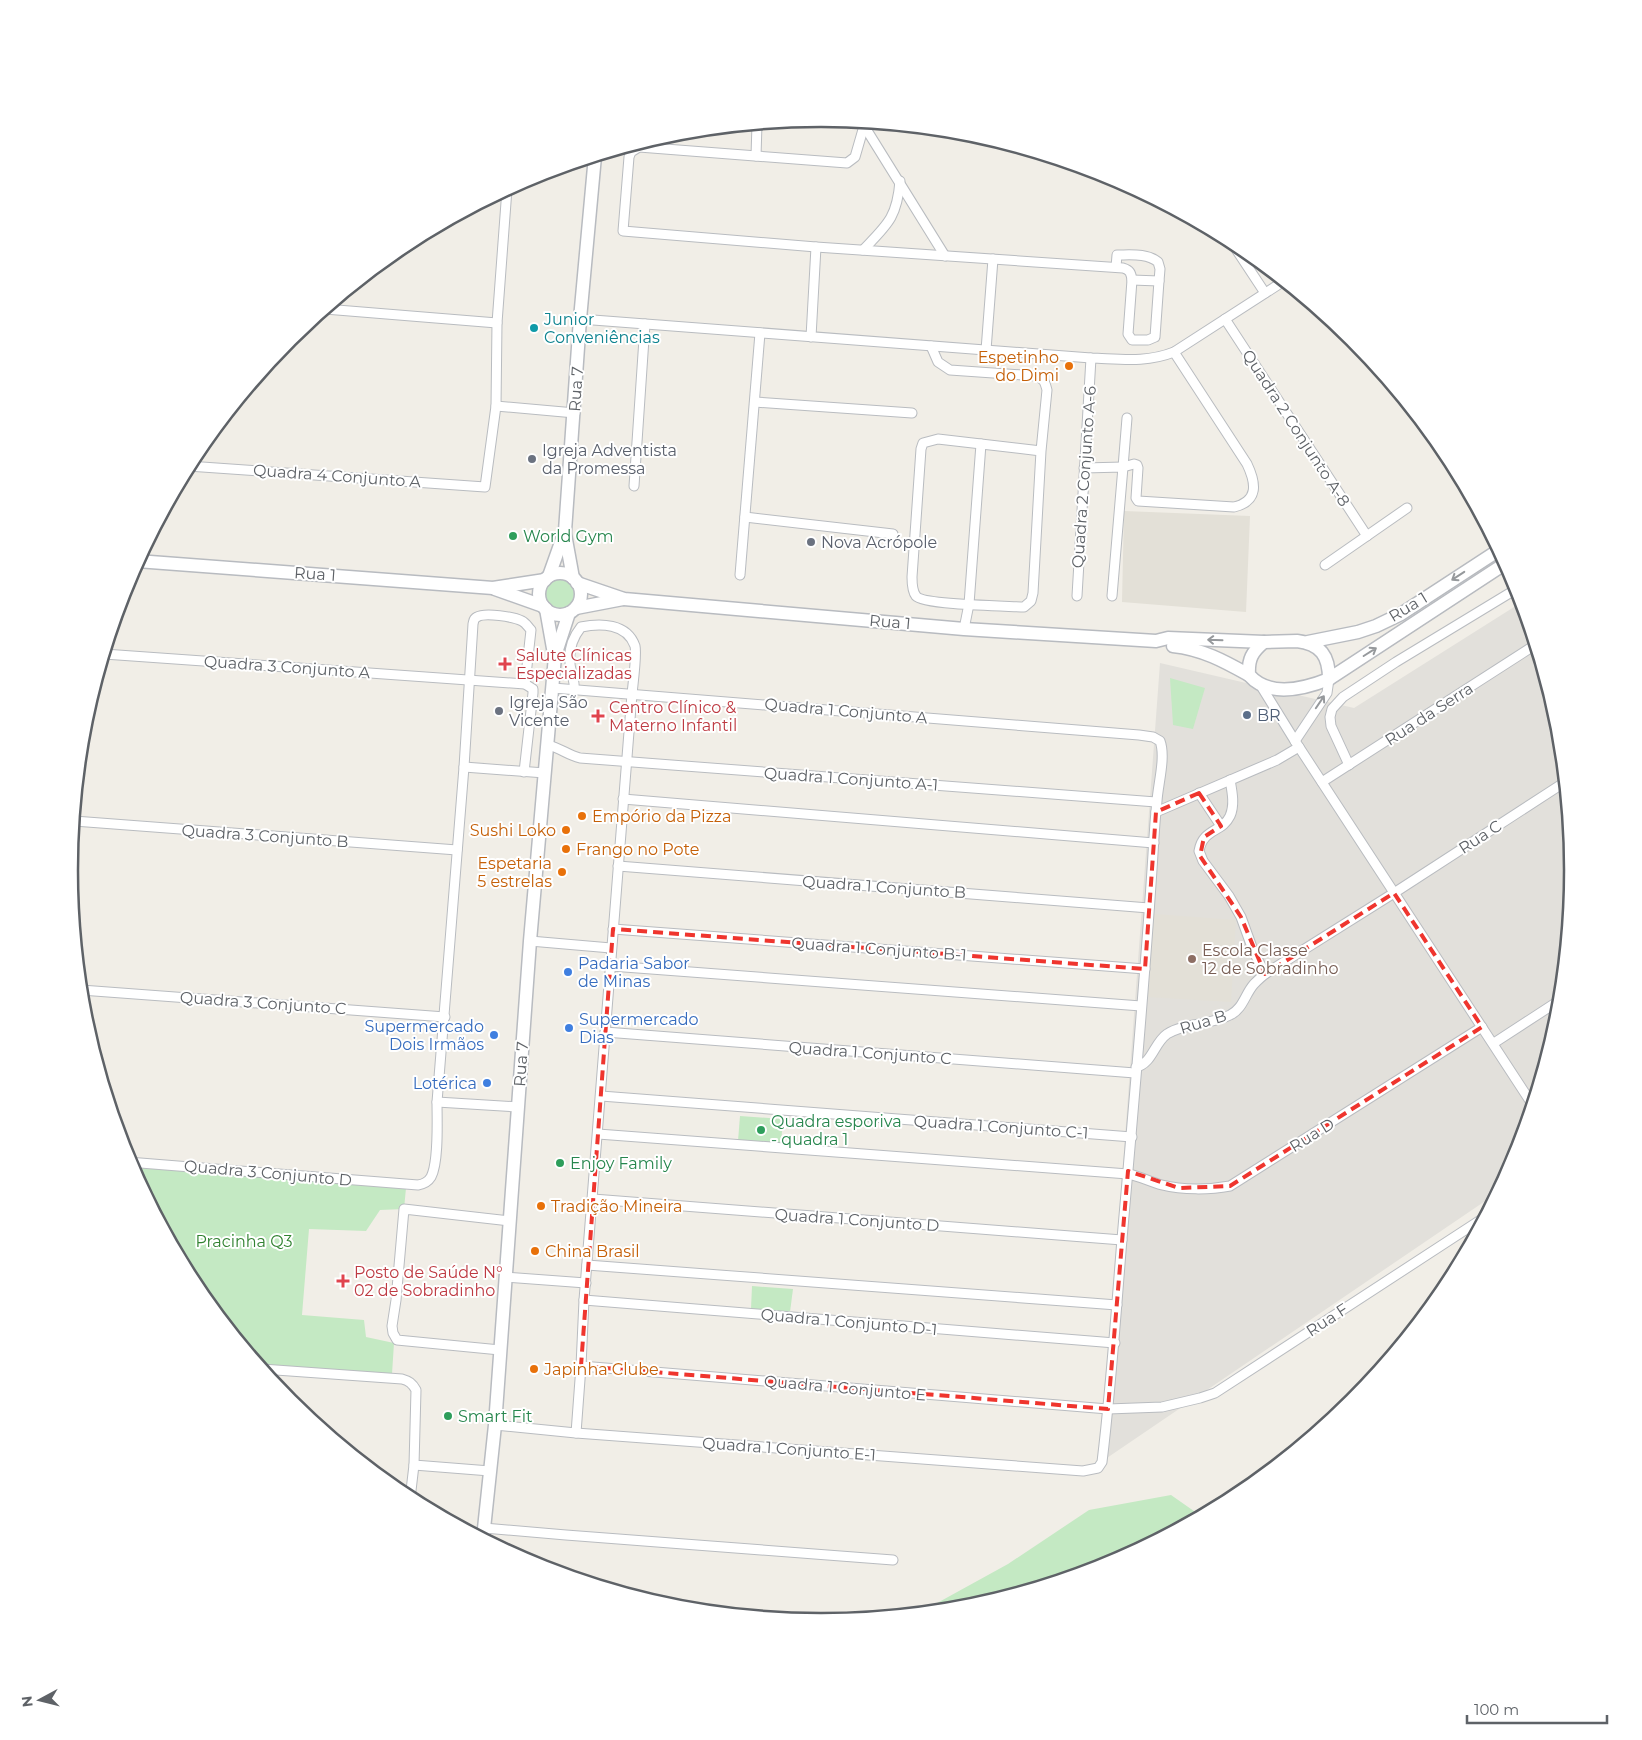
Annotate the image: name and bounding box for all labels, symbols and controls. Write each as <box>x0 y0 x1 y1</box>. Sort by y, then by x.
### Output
place label: Junior Conveniências <box>543 310 660 347</box>
marker: Junior Conveniências <box>528 322 540 334</box>
street label: Quadra 2 Conjunto A-8 <box>1238 346 1354 510</box>
place label: Espetinho do Dimi <box>978 348 1059 385</box>
marker: Espetinho do Dimi <box>1063 360 1075 372</box>
street label: Rua 7 <box>565 366 587 412</box>
street label: Quadra 2 Conjunto A-6 <box>1068 385 1100 569</box>
place label: Igreja Adventista da Promessa <box>542 441 677 478</box>
marker: Igreja Adventista da Promessa <box>526 453 538 465</box>
street label: Quadra 4 Conjunto A <box>252 461 422 491</box>
place label: World Gym <box>523 527 614 546</box>
marker: World Gym <box>507 530 519 542</box>
place label: Nova Acrópole <box>821 533 937 552</box>
marker: Nova Acrópole <box>805 536 817 548</box>
street label: Rua 1 <box>294 563 336 585</box>
one-way arrow <box>1451 572 1465 582</box>
street label: Rua 1 <box>1385 588 1431 626</box>
street label: Rua 1 <box>868 611 912 633</box>
one-way arrow <box>1208 636 1224 645</box>
place label: Salute Clínicas Especializadas <box>516 646 632 683</box>
one-way arrow <box>1362 647 1376 657</box>
street label: Quadra 3 Conjunto A <box>203 652 371 682</box>
marker: Salute Clínicas Especializadas <box>498 657 512 671</box>
street label: Rua da Serra <box>1381 678 1477 750</box>
place label: Igreja São Vicente <box>509 693 588 730</box>
street label: Quadra 1 Conjunto A <box>764 694 929 728</box>
one-way arrow <box>1316 696 1326 710</box>
place label: Centro Clínico & Materno Infantil <box>609 698 737 735</box>
marker: Igreja São Vicente <box>493 705 505 717</box>
place label: BR <box>1257 706 1281 725</box>
marker: Centro Clínico & Materno Infantil <box>591 709 605 723</box>
marker: BR <box>1241 709 1253 721</box>
street label: Quadra 1 Conjunto A-1 <box>763 763 939 795</box>
place label: Empório da Pizza <box>592 807 731 826</box>
marker: Empório da Pizza <box>576 810 588 822</box>
street label: Rua C <box>1455 816 1505 858</box>
street label: Quadra 3 Conjunto B <box>181 821 349 851</box>
place label: Sushi Loko <box>470 821 556 840</box>
marker: Sushi Loko <box>560 824 572 836</box>
place label: Frango no Pote <box>576 840 699 859</box>
marker: Frango no Pote <box>560 843 572 855</box>
place label: Espetaria 5 estrelas <box>477 854 552 891</box>
marker: Espetaria 5 estrelas <box>556 866 568 878</box>
street label: Quadra 1 Conjunto B <box>801 872 967 902</box>
street label: Quadra 1 Conjunto B-1 <box>791 933 967 965</box>
place label: Escola Classe 12 de Sobradinho <box>1202 941 1339 978</box>
marker: Escola Classe 12 de Sobradinho <box>1186 953 1198 965</box>
place label: Padaria Sabor de Minas <box>578 954 690 991</box>
marker: Padaria Sabor de Minas <box>562 966 574 978</box>
street label: Quadra 3 Conjunto C <box>179 988 347 1018</box>
street label: Rua B <box>1177 1006 1229 1038</box>
place label: Supermercado Dias <box>579 1010 699 1047</box>
place label: Supermercado Dois Irmãos <box>364 1017 484 1054</box>
marker: Supermercado Dias <box>563 1022 575 1034</box>
marker: Supermercado Dois Irmãos <box>488 1029 500 1041</box>
street label: Quadra 1 Conjunto C <box>788 1038 952 1068</box>
street label: Rua 7 <box>510 1041 532 1087</box>
place label: Lotérica <box>413 1074 477 1093</box>
marker: Lotérica <box>481 1077 493 1089</box>
street label: Quadra 1 Conjunto C-1 <box>913 1111 1089 1143</box>
place label: Quadra esporiva - quadra 1 <box>771 1112 902 1149</box>
street label: Rua D <box>1286 1114 1338 1156</box>
marker: Quadra esporiva - quadra 1 <box>755 1124 767 1136</box>
place label: Enjoy Family <box>570 1154 672 1173</box>
street label: Quadra 3 Conjunto D <box>183 1156 353 1190</box>
marker: Enjoy Family <box>554 1157 566 1169</box>
place label: Tradição Mineira <box>551 1197 683 1216</box>
marker: Tradição Mineira <box>535 1200 547 1212</box>
street label: Quadra 1 Conjunto D <box>774 1205 940 1235</box>
park label: Pracinha Q3 <box>195 1232 293 1251</box>
place label: China Brasil <box>545 1242 640 1261</box>
marker: China Brasil <box>529 1245 541 1257</box>
place label: Posto de Saúde N° 02 de Sobradinho <box>354 1263 503 1300</box>
marker: Posto de Saúde N° 02 de Sobradinho <box>336 1274 350 1288</box>
street label: Rua F <box>1302 1299 1352 1341</box>
street label: Quadra 1 Conjunto D-1 <box>760 1305 938 1339</box>
place label: Japinha Clube <box>543 1360 659 1379</box>
marker: Japinha Clube <box>528 1363 540 1375</box>
street label: Quadra 1 Conjunto E <box>763 1371 927 1405</box>
place label: Smart Fit <box>458 1407 533 1426</box>
marker: Smart Fit <box>442 1410 454 1422</box>
street label: Quadra 1 Conjunto E-1 <box>702 1433 876 1465</box>
north arrow <box>15 1675 65 1725</box>
scale bar <box>1467 1692 1607 1724</box>
text: N <box>17 1695 37 1708</box>
text: 100 m <box>1474 1700 1519 1719</box>

